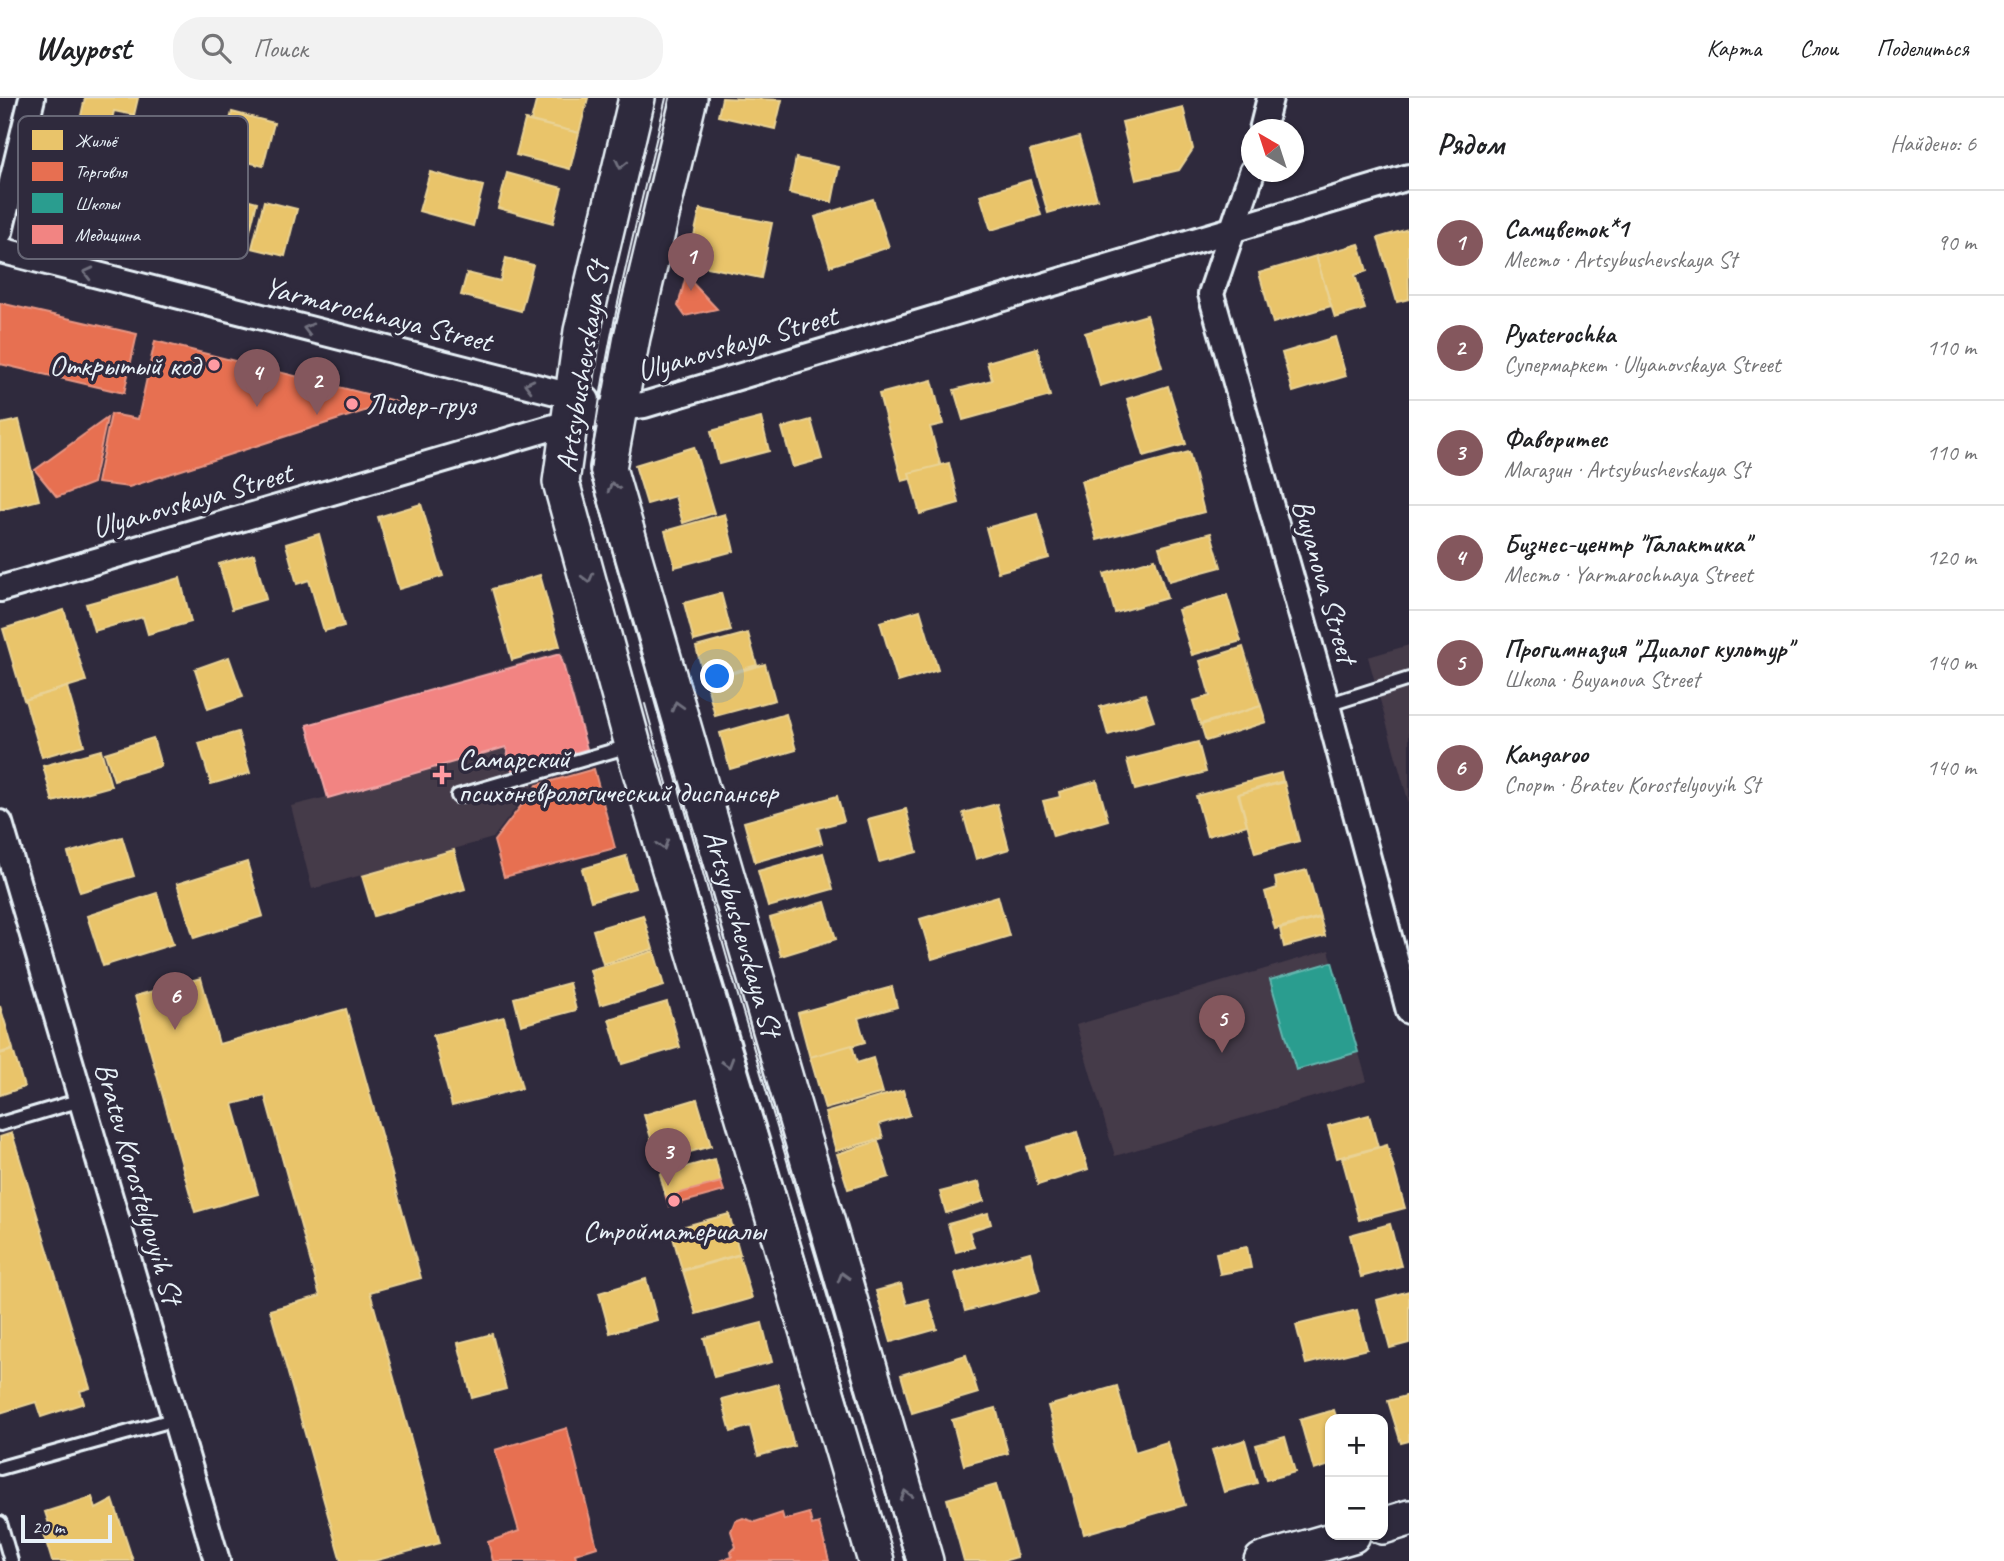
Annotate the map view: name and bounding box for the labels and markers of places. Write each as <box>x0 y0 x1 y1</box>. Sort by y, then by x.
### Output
pin: 1 <box>668 233 714 291</box>
place label: Открытый код <box>49 346 202 384</box>
pin: 4 <box>234 349 280 407</box>
marker: Открытый код <box>206 357 222 373</box>
pin: 2 <box>294 357 340 415</box>
place label: Лидер-груз <box>366 385 477 423</box>
marker: Лидер-груз <box>344 396 360 412</box>
place label: Самарский психоневрологический диспансер <box>458 739 779 811</box>
marker: Самарский психоневрологический диспансер <box>432 765 452 785</box>
pin: 6 <box>152 972 198 1030</box>
pin: 5 <box>1199 995 1245 1053</box>
pin: 3 <box>645 1128 691 1186</box>
marker: Стройматериалы <box>666 1193 682 1209</box>
place label: Стройматериалы <box>582 1211 768 1249</box>

